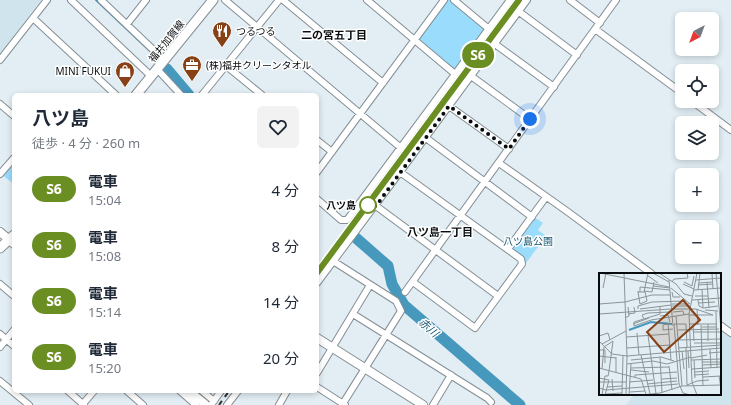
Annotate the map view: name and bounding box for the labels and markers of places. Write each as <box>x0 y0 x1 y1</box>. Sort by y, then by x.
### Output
restaurant icon: つるつる <box>211 20 233 48</box>
place label: つるつる <box>236 24 276 38</box>
office icon: (株)福井クリーンタオル <box>181 54 203 82</box>
place label: (株)福井クリーンタオル <box>206 58 312 72</box>
shop icon: MINI FUKUI <box>114 60 136 88</box>
place label: MINI FUKUI <box>56 64 111 78</box>
marker: 八ツ島 <box>359 196 377 214</box>
place label: 八ツ島 <box>326 198 356 212</box>

